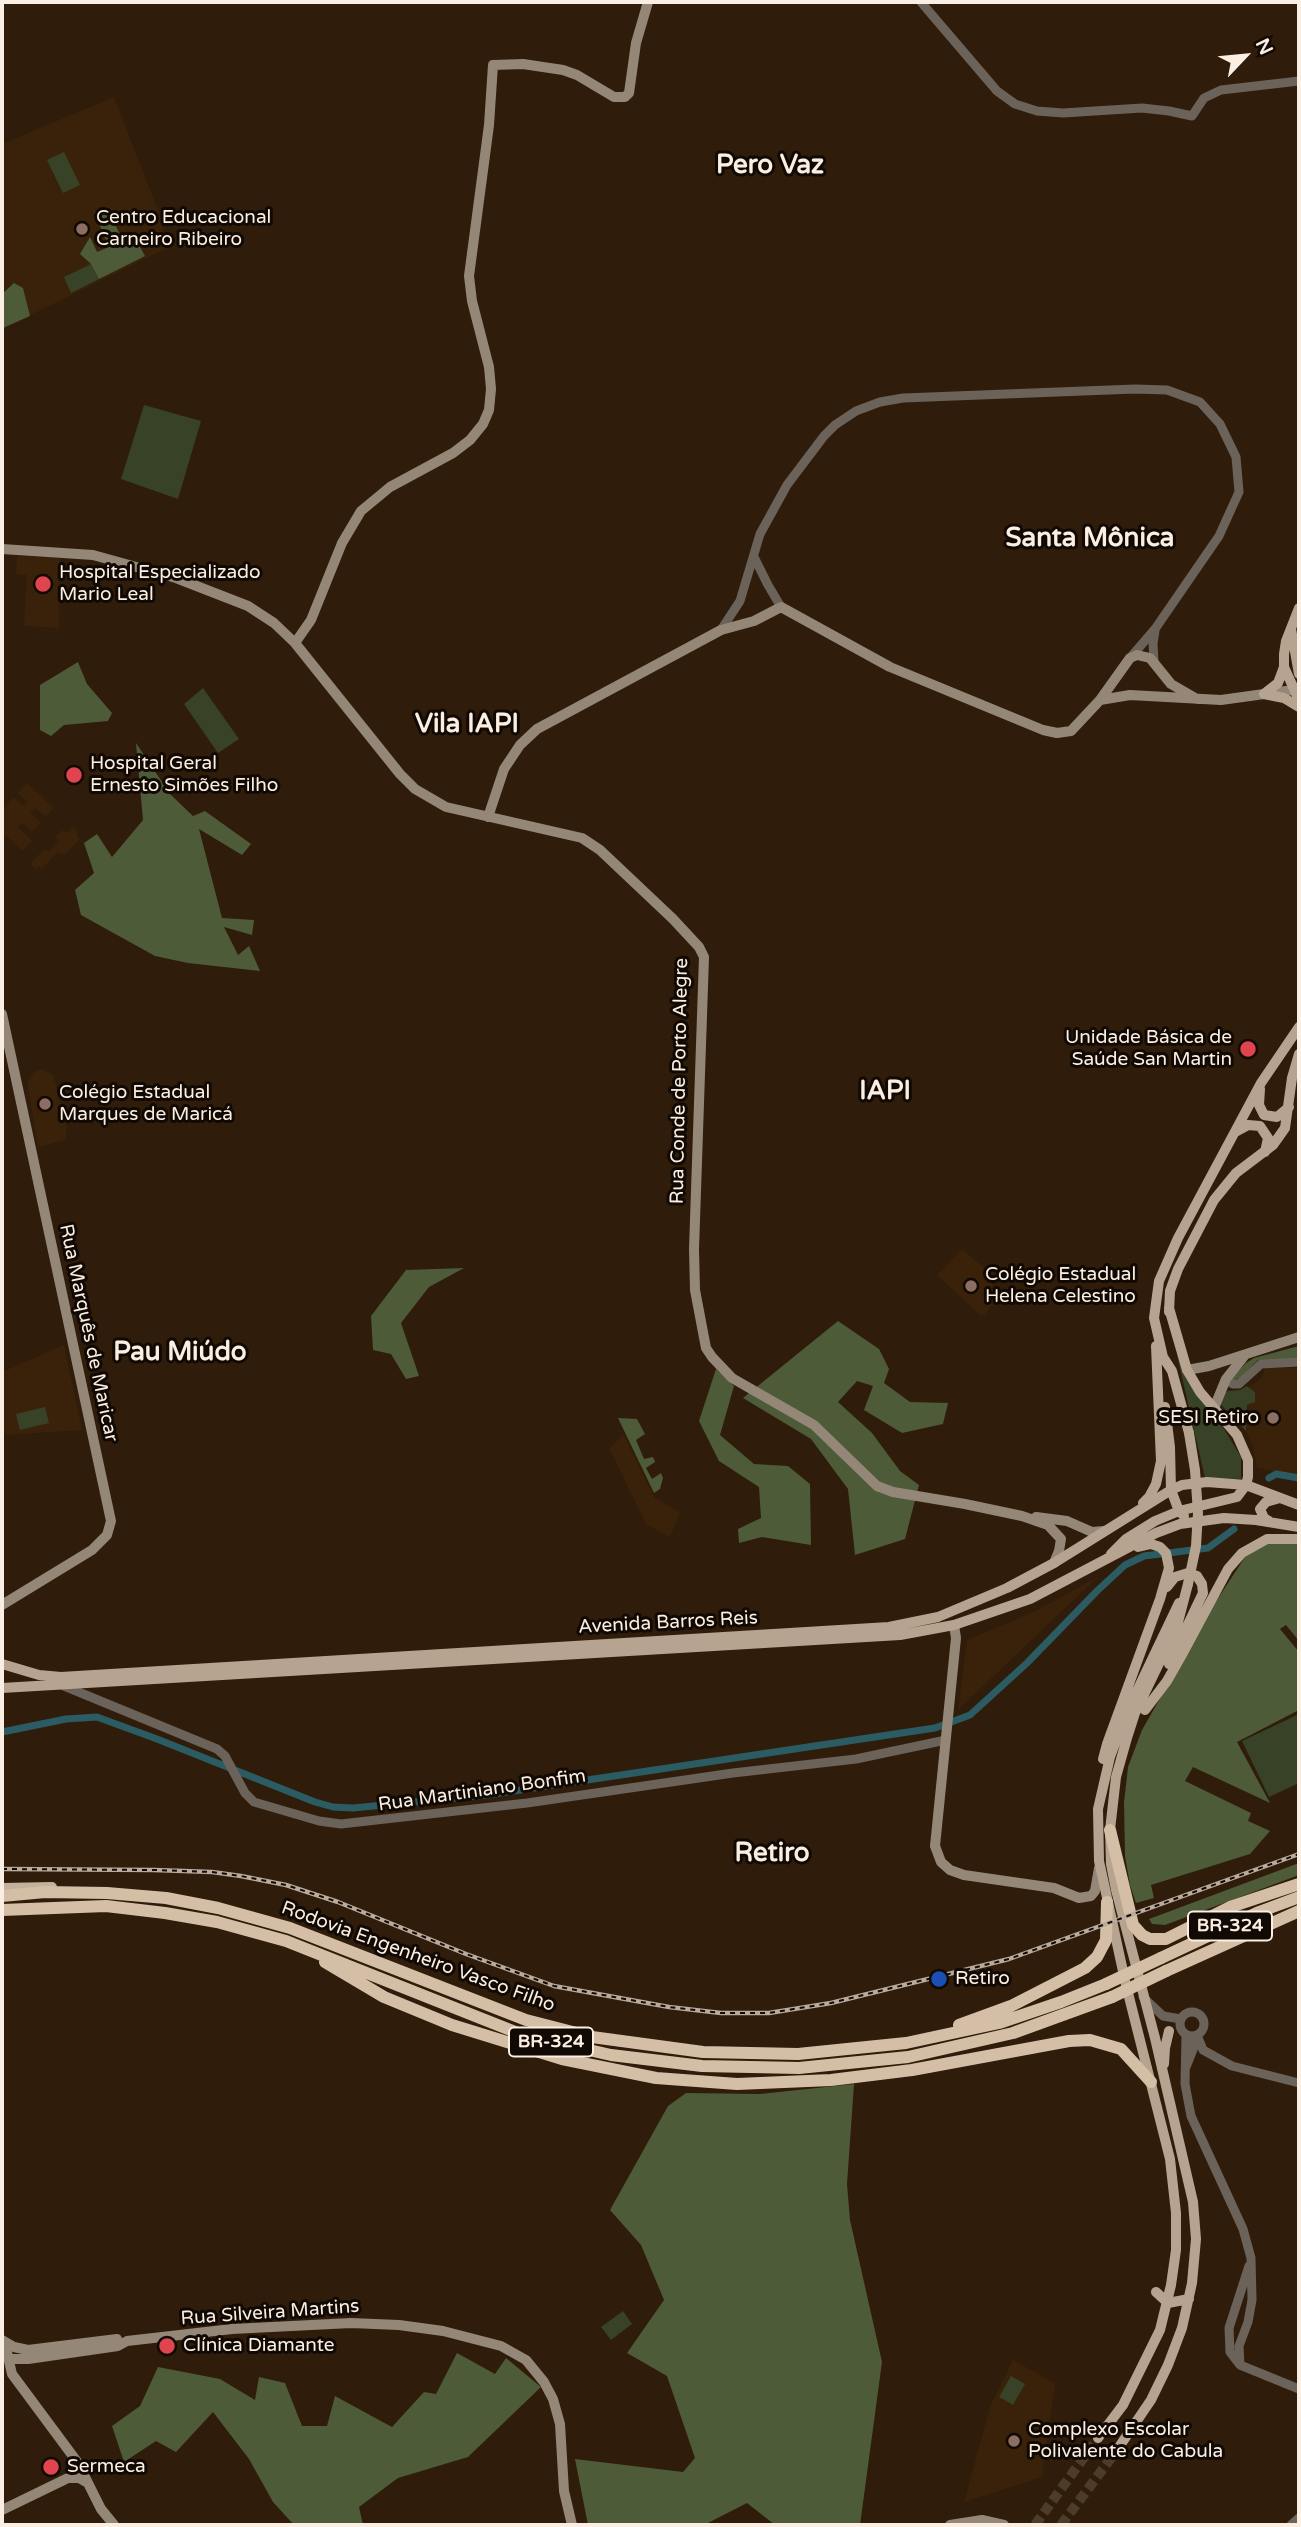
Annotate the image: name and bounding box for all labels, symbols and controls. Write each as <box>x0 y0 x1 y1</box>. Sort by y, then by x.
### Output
north arrow <box>1210 21 1280 91</box>
text: N <box>1251 35 1277 58</box>
district label: Pero Vaz <box>716 150 824 182</box>
place label: Centro Educacional Carneiro Ribeiro <box>96 207 271 251</box>
marker: Centro Educacional Carneiro Ribeiro <box>74 221 90 237</box>
district label: Santa Mônica <box>1006 523 1174 555</box>
place label: Hospital Especializado Mario Leal <box>59 562 261 606</box>
marker: Hospital Especializado Mario Leal <box>33 574 53 594</box>
district label: Vila IAPI <box>415 709 519 741</box>
place label: Hospital Geral Ernesto Simões Filho <box>90 753 278 797</box>
marker: Hospital Geral Ernesto Simões Filho <box>64 765 84 785</box>
street label: Rua Conde de Porto Alegre <box>666 958 694 1204</box>
place label: Unidade Básica de Saúde San Martin <box>1065 1027 1232 1071</box>
marker: Unidade Básica de Saúde San Martin <box>1238 1039 1258 1059</box>
district label: IAPI <box>859 1076 911 1108</box>
place label: Colégio Estadual Marques de Maricá <box>59 1082 233 1126</box>
marker: Colégio Estadual Marques de Maricá <box>37 1096 53 1112</box>
street label: Rua Marquês de Maricar <box>54 1222 122 1444</box>
place label: Colégio Estadual Helena Celestino <box>985 1264 1136 1308</box>
marker: Colégio Estadual Helena Celestino <box>963 1278 979 1294</box>
district label: Pau Miúdo <box>113 1337 247 1369</box>
place label: SESI Retiro <box>1158 1407 1259 1429</box>
marker: SESI Retiro <box>1265 1410 1281 1426</box>
street label: Avenida Barros Reis <box>578 1607 758 1639</box>
street label: Rua Martiniano Bonfim <box>377 1765 587 1817</box>
district label: Retiro <box>734 1838 810 1870</box>
street label: Rodovia Engenheiro Vasco Filho <box>278 1897 558 2017</box>
road number: BR-324 <box>1188 1912 1272 1940</box>
place label: Retiro <box>955 1968 1010 1990</box>
marker: Retiro <box>929 1969 949 1989</box>
road number: BR-324 <box>509 2028 593 2056</box>
street label: Rua Silveira Martins <box>180 2295 360 2331</box>
place label: Clínica Diamante <box>183 2335 335 2357</box>
marker: Clínica Diamante <box>157 2336 177 2356</box>
place label: Complexo Escolar Polivalente do Cabula <box>1028 2419 1223 2463</box>
marker: Complexo Escolar Polivalente do Cabula <box>1006 2433 1022 2449</box>
place label: Sermeca <box>67 2456 146 2478</box>
marker: Sermeca <box>41 2457 61 2477</box>

